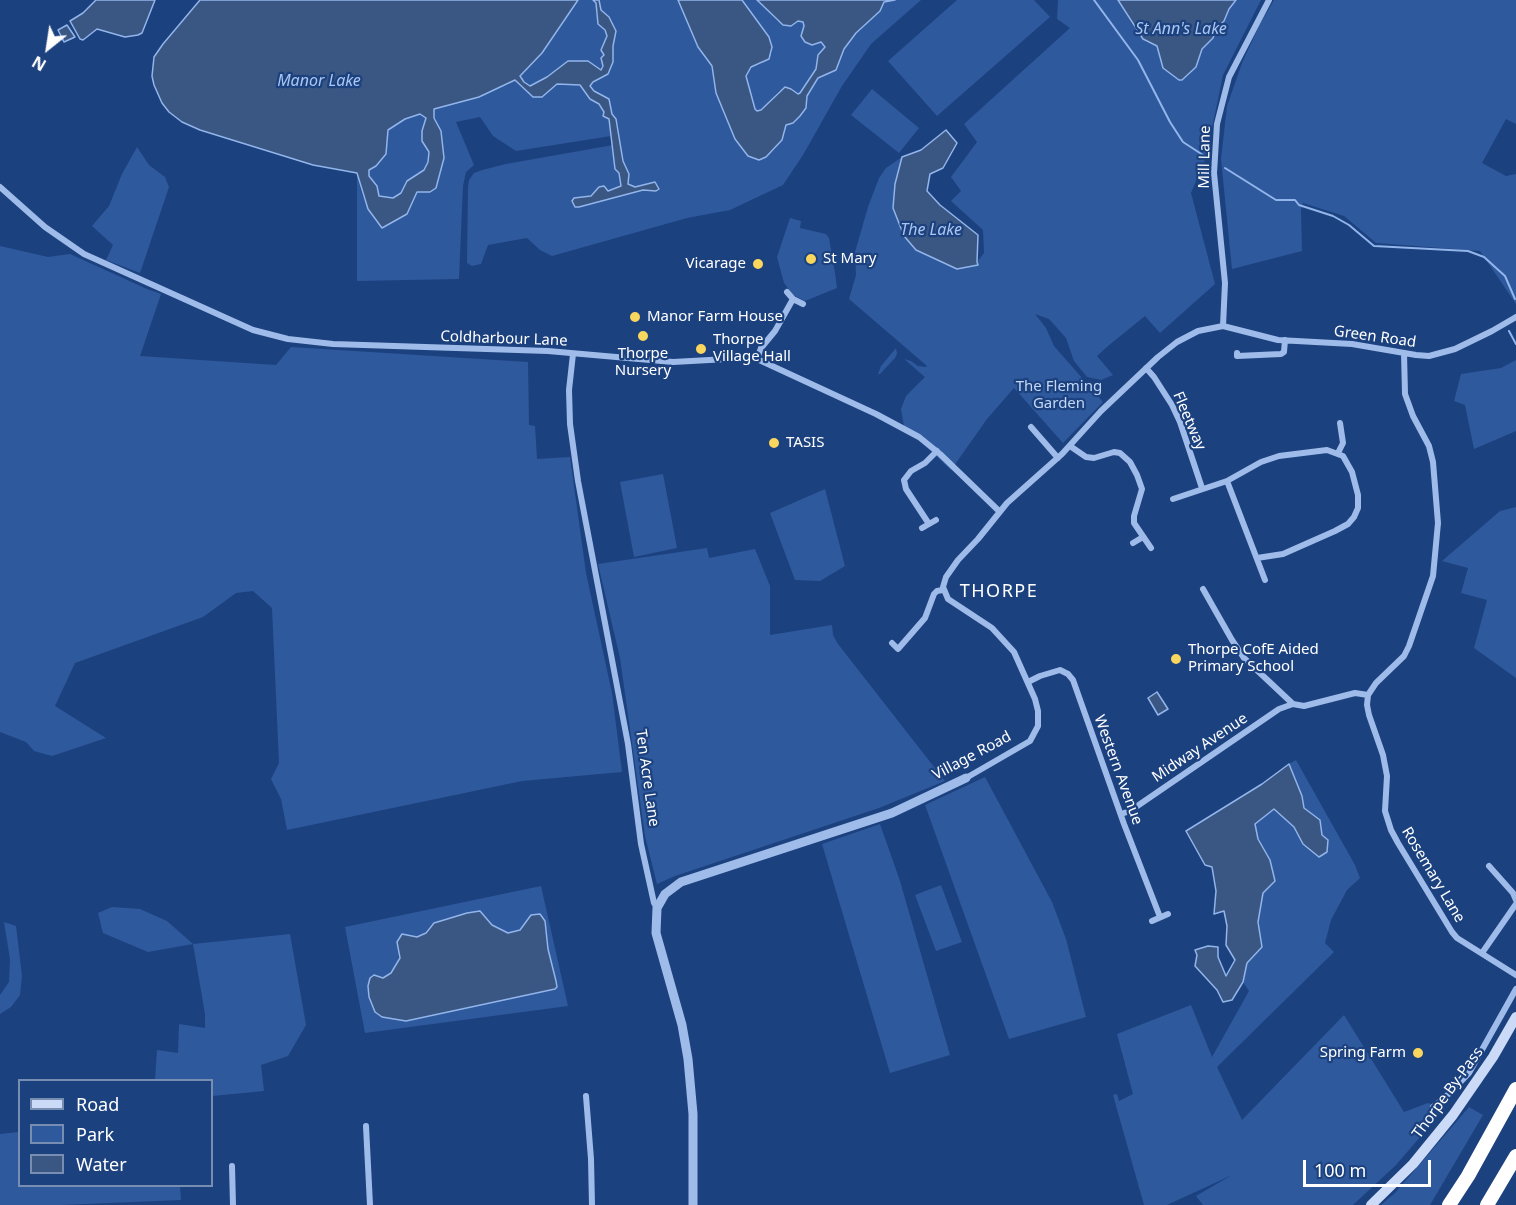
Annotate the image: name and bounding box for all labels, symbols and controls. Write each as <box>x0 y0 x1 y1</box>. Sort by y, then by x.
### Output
north arrow <box>18 18 78 78</box>
water label: St Ann's Lake <box>1135 19 1227 39</box>
text: N <box>28 51 50 76</box>
water label: Manor Lake <box>277 71 361 91</box>
street label: Mill Lane <box>1195 125 1215 189</box>
water label: The Lake <box>900 220 962 240</box>
place label: St Mary <box>823 250 876 268</box>
marker: St Mary <box>804 252 818 266</box>
place label: Vicarage <box>686 255 746 273</box>
marker: Vicarage <box>751 257 765 271</box>
place label: Manor Farm House <box>647 308 783 326</box>
marker: Manor Farm House <box>628 310 642 324</box>
street label: Green Road <box>1333 322 1417 352</box>
street label: Coldharbour Lane <box>440 328 568 350</box>
marker: Thorpe Nursery <box>636 329 650 343</box>
place label: Thorpe Village Hall <box>713 331 791 366</box>
marker: Thorpe Village Hall <box>694 342 708 356</box>
place label: Thorpe Nursery <box>615 345 671 380</box>
park label: The Fleming Garden <box>1016 378 1102 413</box>
street label: Fleetway <box>1169 389 1209 453</box>
place label: TASIS <box>786 434 824 452</box>
marker: TASIS <box>767 436 781 450</box>
district label: THORPE <box>960 581 1038 603</box>
place label: Thorpe CofE Aided Primary School <box>1188 641 1319 676</box>
marker: Thorpe CofE Aided Primary School <box>1169 652 1183 666</box>
street label: Midway Avenue <box>1149 709 1251 787</box>
street label: Western Avenue <box>1090 713 1146 827</box>
street label: Ten Acre Lane <box>631 728 663 828</box>
street label: Village Road <box>930 728 1014 784</box>
street label: Rosemary Lane <box>1397 824 1469 926</box>
place label: Spring Farm <box>1320 1044 1406 1062</box>
street label: Thorpe By-Pass <box>1409 1044 1487 1142</box>
marker: Spring Farm <box>1411 1046 1425 1060</box>
legend <box>18 1079 213 1187</box>
text: Road <box>76 1092 119 1116</box>
text: Park <box>76 1122 114 1146</box>
scale bar <box>1306 1148 1434 1186</box>
text: Water <box>76 1152 127 1176</box>
text: 100 m <box>1314 1158 1366 1182</box>

